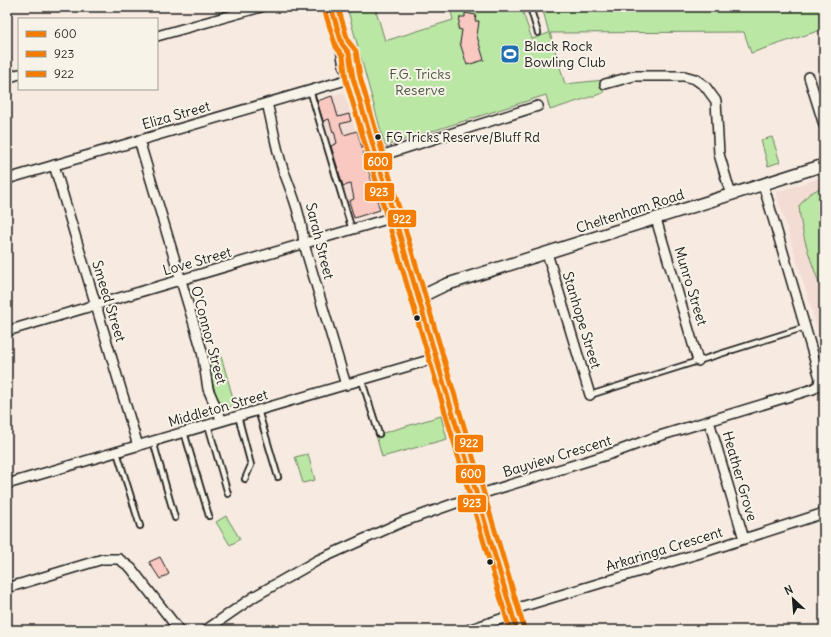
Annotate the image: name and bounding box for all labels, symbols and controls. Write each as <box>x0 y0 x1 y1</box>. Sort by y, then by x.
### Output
legend <box>18 18 158 90</box>
text: 600 <box>54 26 77 41</box>
place label: Black Rock Bowling Club <box>524 37 606 71</box>
sports icon: Black Rock Bowling Club <box>499 43 521 65</box>
text: 923 <box>54 46 74 61</box>
park label: F.G. Tricks Reserve <box>389 65 451 99</box>
text: 922 <box>54 66 74 81</box>
street label: Eliza Street <box>140 97 212 133</box>
place label: FG Tricks Reserve/Bluff Rd <box>386 129 540 146</box>
marker: FG Tricks Reserve/Bluff Rd <box>373 132 383 142</box>
line badge: 600 <box>363 152 393 171</box>
text: 600 <box>368 155 388 169</box>
line badge: 923 <box>364 182 395 202</box>
text: 923 <box>370 185 388 199</box>
street label: Cheltenham Road <box>574 185 686 237</box>
street label: Sarah Street <box>302 201 338 281</box>
line badge: 922 <box>387 209 417 228</box>
text: 922 <box>393 212 411 226</box>
street label: Love Street <box>161 243 234 279</box>
street label: Munro Street <box>670 244 712 328</box>
street label: Smeed Street <box>88 258 130 344</box>
street label: Stanhope Street <box>559 269 605 371</box>
street label: O'Connor Street <box>187 284 231 386</box>
unlabelled marker <box>412 313 422 323</box>
street label: Middleton Street <box>166 385 270 431</box>
street label: Heather Grove <box>719 429 761 523</box>
street label: Bayview Crescent <box>501 431 614 481</box>
line badge: 922 <box>454 434 484 453</box>
text: 922 <box>460 436 478 450</box>
line badge: 600 <box>455 464 486 484</box>
text: 600 <box>461 467 481 481</box>
line badge: 923 <box>457 494 487 513</box>
text: 923 <box>463 496 481 510</box>
street label: Arkaringa Crescent <box>603 523 725 575</box>
unlabelled marker <box>485 557 495 567</box>
north arrow <box>773 579 813 619</box>
text: N <box>782 582 795 598</box>

